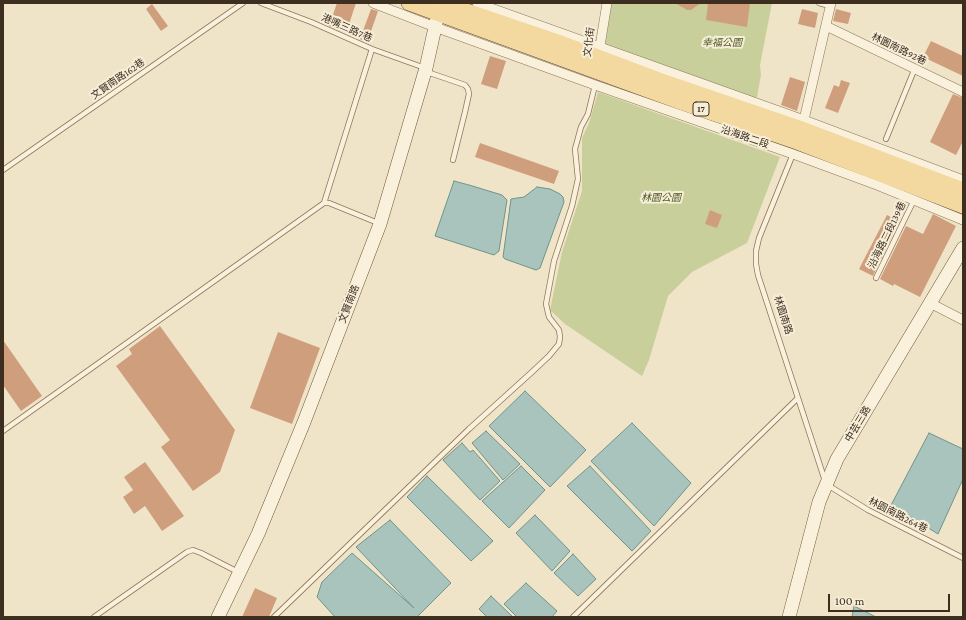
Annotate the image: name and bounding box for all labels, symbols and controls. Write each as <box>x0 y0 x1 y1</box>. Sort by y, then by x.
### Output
street label: 港嘴三路7巷 <box>320 11 374 45</box>
street label: 文化街 <box>581 26 597 58</box>
street label: 林園南路92巷 <box>870 31 928 67</box>
park label: 幸福公園 <box>702 37 742 49</box>
street label: 文賢南路162巷 <box>89 56 147 102</box>
road number: 17 <box>693 102 709 116</box>
street label: 沿海路二段 <box>719 123 771 151</box>
park label: 林園公園 <box>641 192 681 204</box>
street label: 沿海路二段139巷 <box>866 200 908 270</box>
street label: 文賢南路 <box>336 283 362 325</box>
street label: 林園南路 <box>771 294 795 336</box>
street label: 中芸三路 <box>843 404 873 444</box>
street label: 林園南路264巷 <box>866 495 930 535</box>
scale bar <box>830 586 952 612</box>
text: 100 m <box>835 594 864 608</box>

